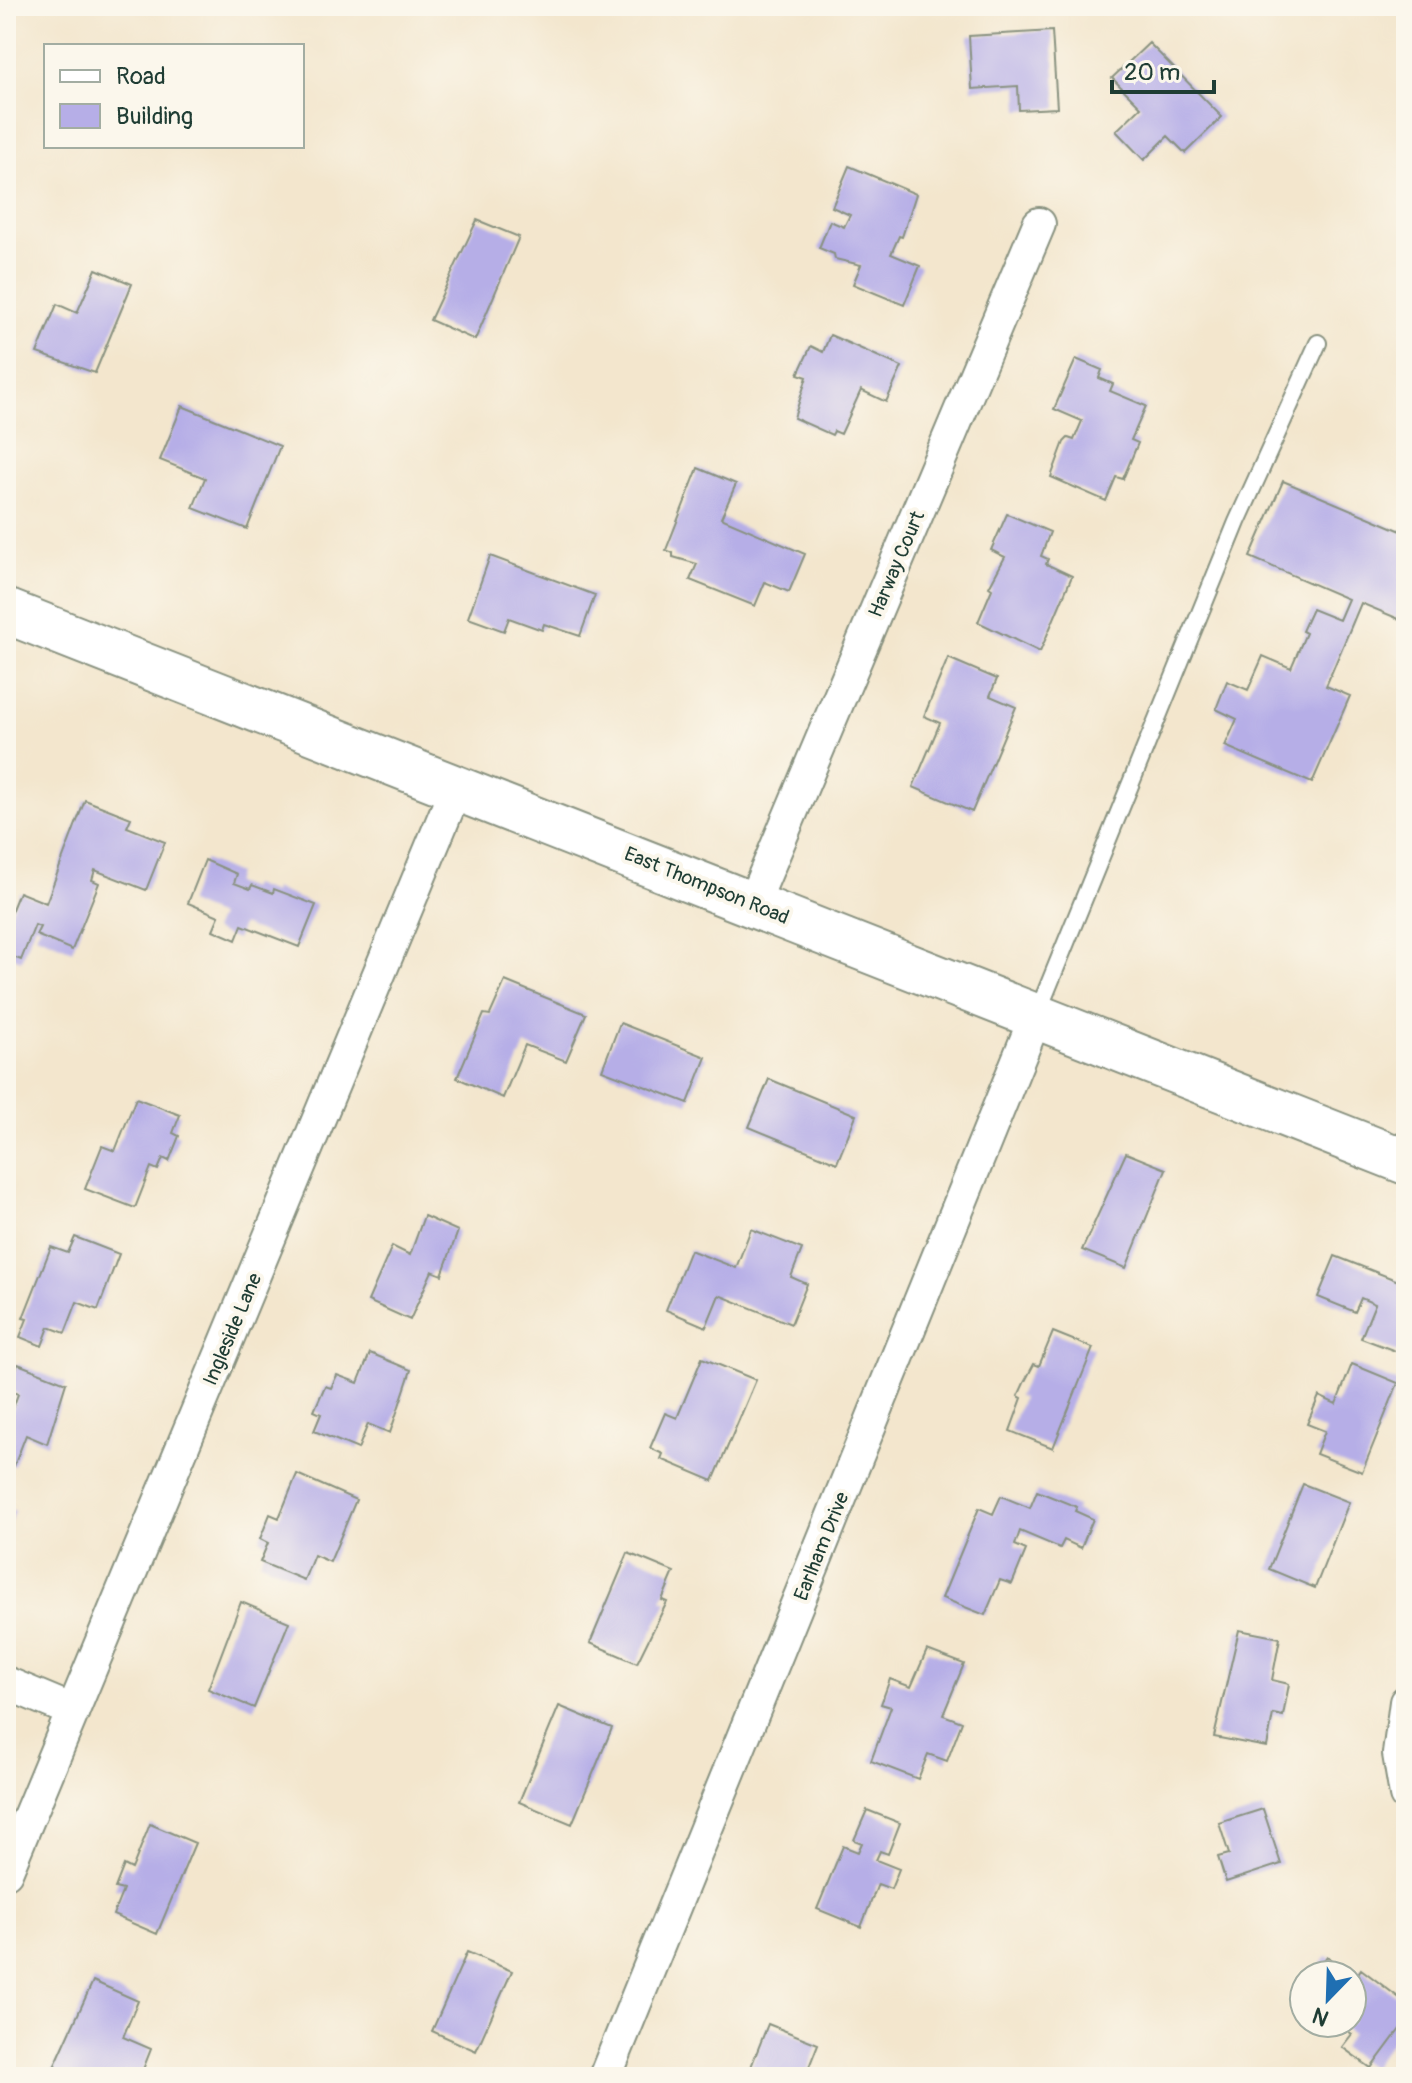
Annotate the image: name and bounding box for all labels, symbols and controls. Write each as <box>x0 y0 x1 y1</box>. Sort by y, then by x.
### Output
legend <box>44 44 304 148</box>
scale bar <box>1112 44 1214 94</box>
text: 20 m <box>1124 58 1180 87</box>
text: Road <box>116 62 166 91</box>
text: Building <box>116 102 193 131</box>
street label: Harway Court <box>863 506 930 621</box>
street label: East Thompson Road <box>621 841 793 930</box>
street label: Ingleside Lane <box>198 1269 267 1389</box>
street label: Earlham Drive <box>788 1488 855 1604</box>
north arrow <box>1288 1959 1368 2039</box>
text: N <box>1308 2001 1333 2032</box>

